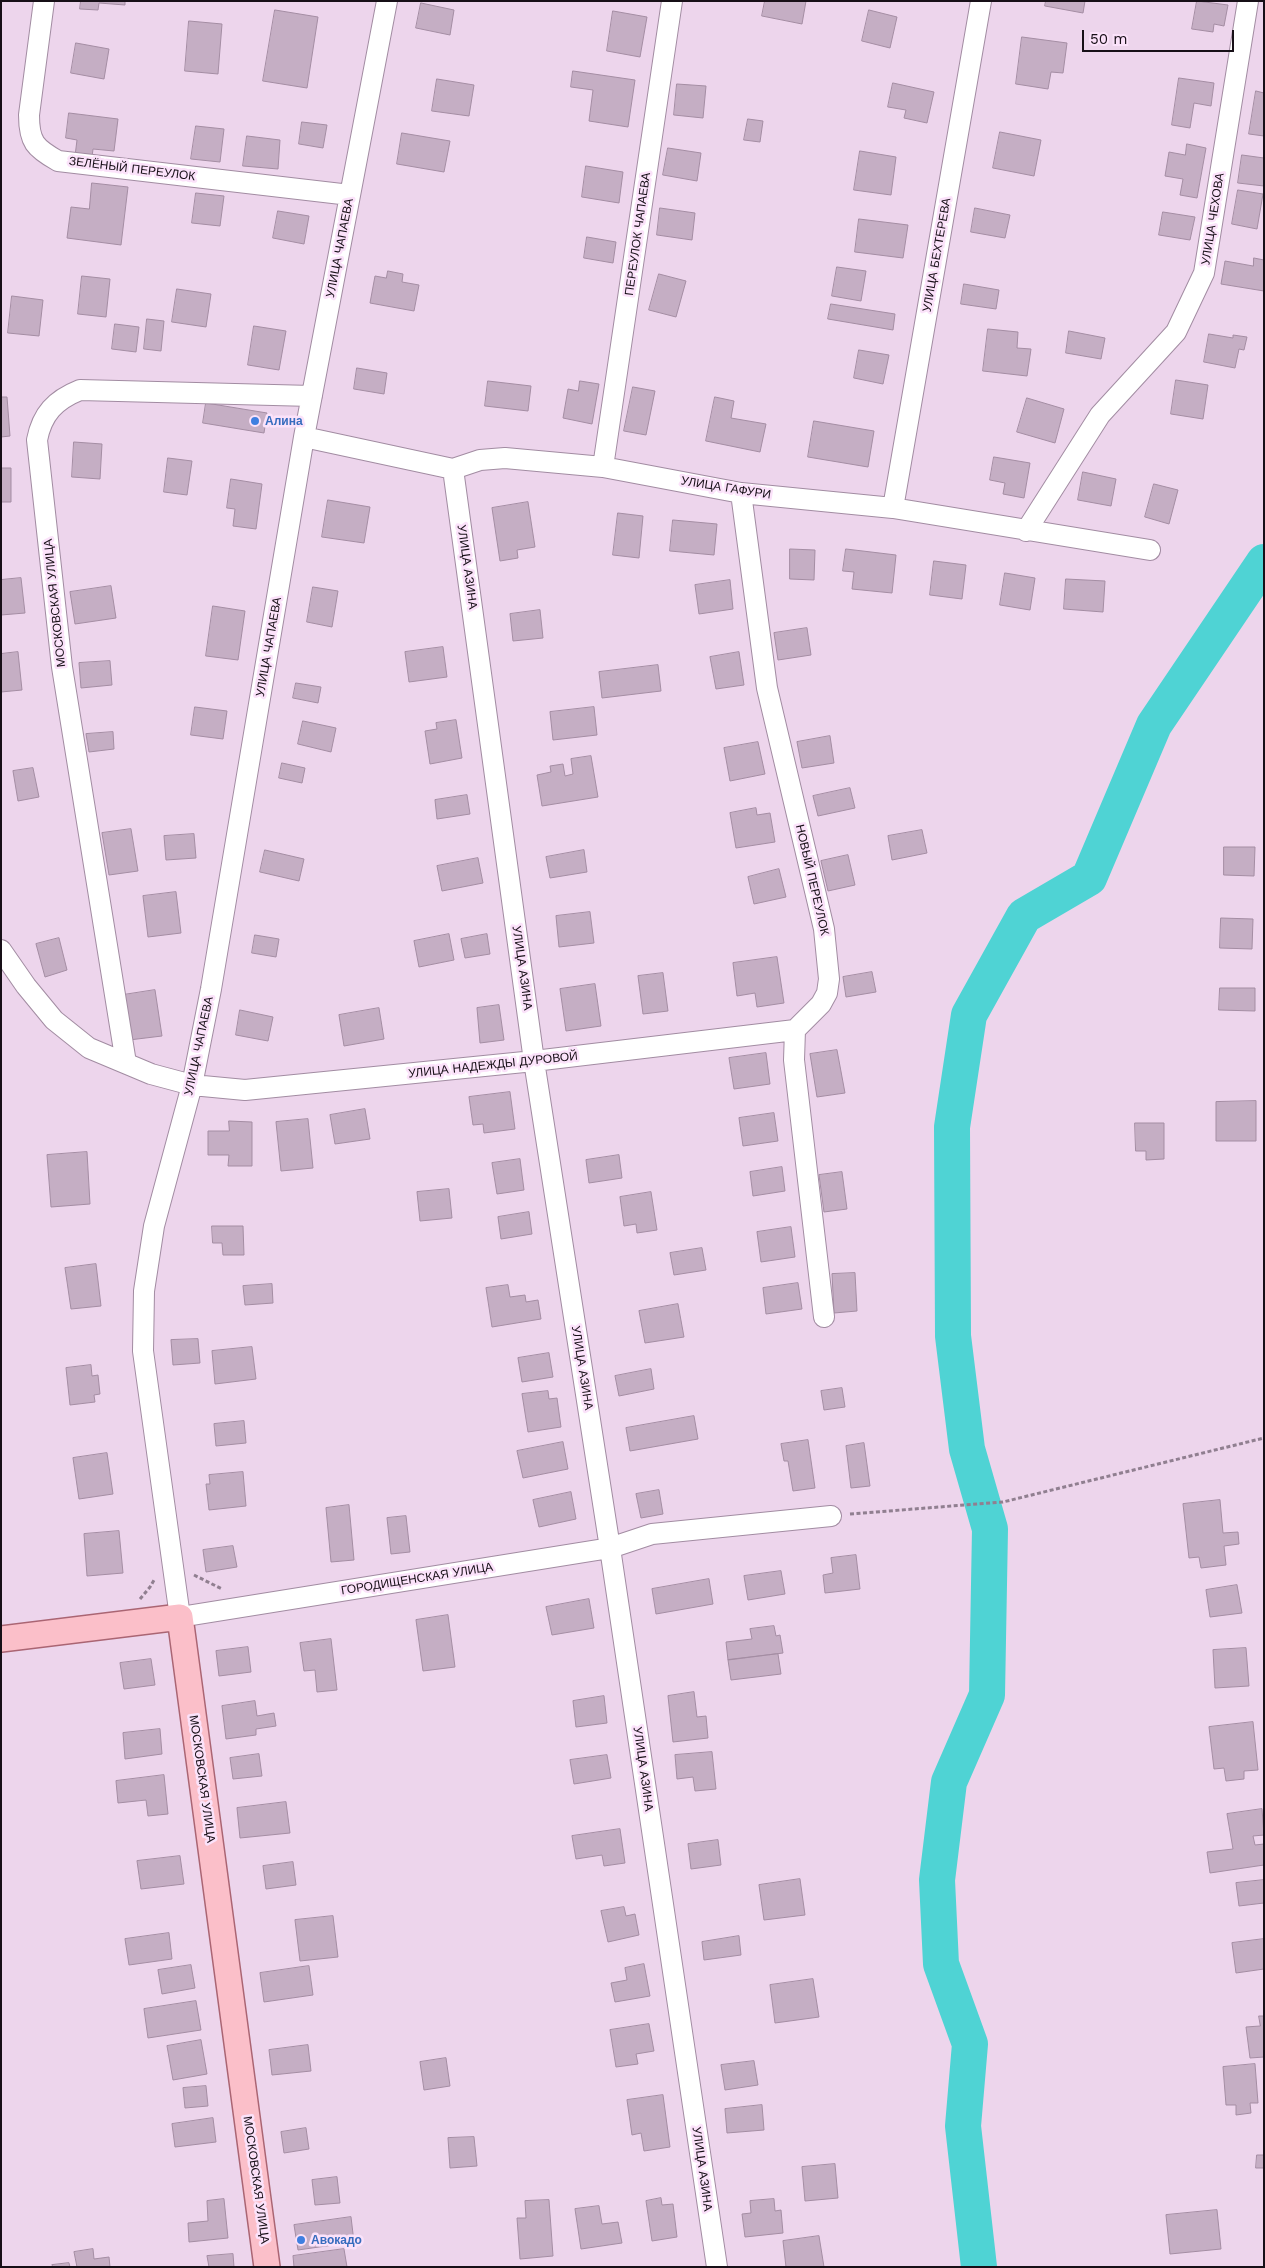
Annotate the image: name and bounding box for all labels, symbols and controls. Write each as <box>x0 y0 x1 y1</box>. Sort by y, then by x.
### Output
scale bar <box>1085 20 1238 52</box>
text: 50 m <box>1090 30 1127 48</box>
street label: ЗЕЛЁНЫЙ ПЕРЕУЛОК <box>68 154 196 184</box>
street label: ПЕРЕУЛОК ЧАПАЕВА <box>622 171 654 297</box>
street label: УЛИЦА ЧЕХОВА <box>1199 172 1227 266</box>
street label: УЛИЦА ЧАПАЕВА <box>323 197 357 299</box>
street label: УЛИЦА БЕХТЕРЕВА <box>920 197 954 313</box>
place label: Алина <box>265 414 303 428</box>
marker: Алина <box>249 415 261 427</box>
street label: УЛИЦА ГАФУРИ <box>680 474 772 502</box>
street label: УЛИЦА АЗИНА <box>454 524 480 610</box>
street label: МОСКОВСКАЯ УЛИЦА <box>41 538 69 668</box>
street label: УЛИЦА ЧАПАЕВА <box>253 596 285 698</box>
street label: НОВЫЙ ПЕРЕУЛОК <box>792 823 832 937</box>
street label: УЛИЦА АЗИНА <box>509 925 535 1011</box>
street label: УЛИЦА ЧАПАЕВА <box>181 995 217 1097</box>
street label: УЛИЦА НАДЕЖДЫ ДУРОВОЙ <box>408 1049 578 1081</box>
street label: УЛИЦА АЗИНА <box>568 1325 596 1411</box>
street label: ГОРОДИЩЕНСКАЯ УЛИЦА <box>340 1560 494 1598</box>
street label: МОСКОВСКАЯ УЛИЦА <box>186 1714 218 1844</box>
street label: УЛИЦА АЗИНА <box>630 1726 656 1812</box>
street label: МОСКОВСКАЯ УЛИЦА <box>240 2115 272 2245</box>
street label: УЛИЦА АЗИНА <box>689 2126 715 2212</box>
place label: Авокадо <box>311 2233 362 2247</box>
marker: Авокадо <box>295 2234 307 2246</box>

